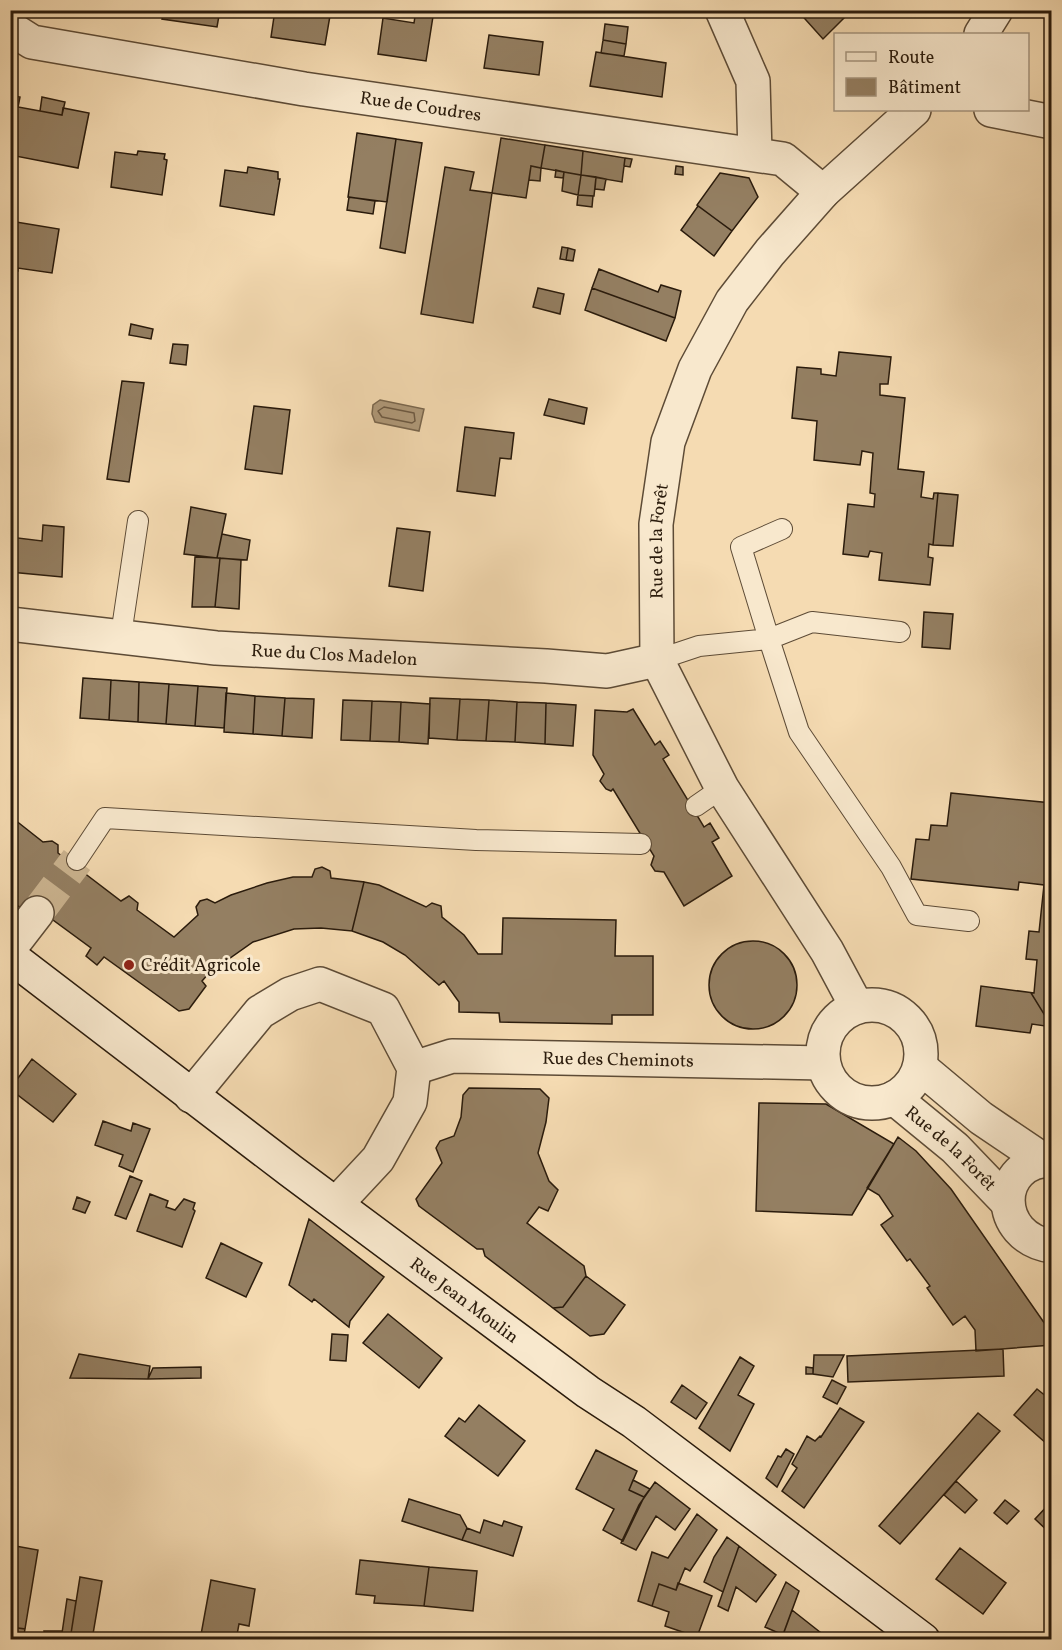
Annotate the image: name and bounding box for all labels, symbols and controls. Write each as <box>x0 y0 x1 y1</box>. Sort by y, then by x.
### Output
legend <box>834 33 1029 111</box>
text: Route <box>888 46 934 71</box>
text: Bâtiment <box>888 76 961 101</box>
street label: Rue de Coudres <box>358 86 483 129</box>
street label: Rue de la Forêt <box>645 482 676 599</box>
street label: Rue du Clos Madelon <box>250 639 419 673</box>
place label: Crédit Agricole <box>141 954 261 979</box>
marker: Crédit Agricole <box>122 958 136 972</box>
street label: Rue des Cheminots <box>542 1047 694 1075</box>
street label: Rue de la Forêt <box>899 1101 1001 1197</box>
street label: Rue Jean Moulin <box>404 1252 523 1350</box>

